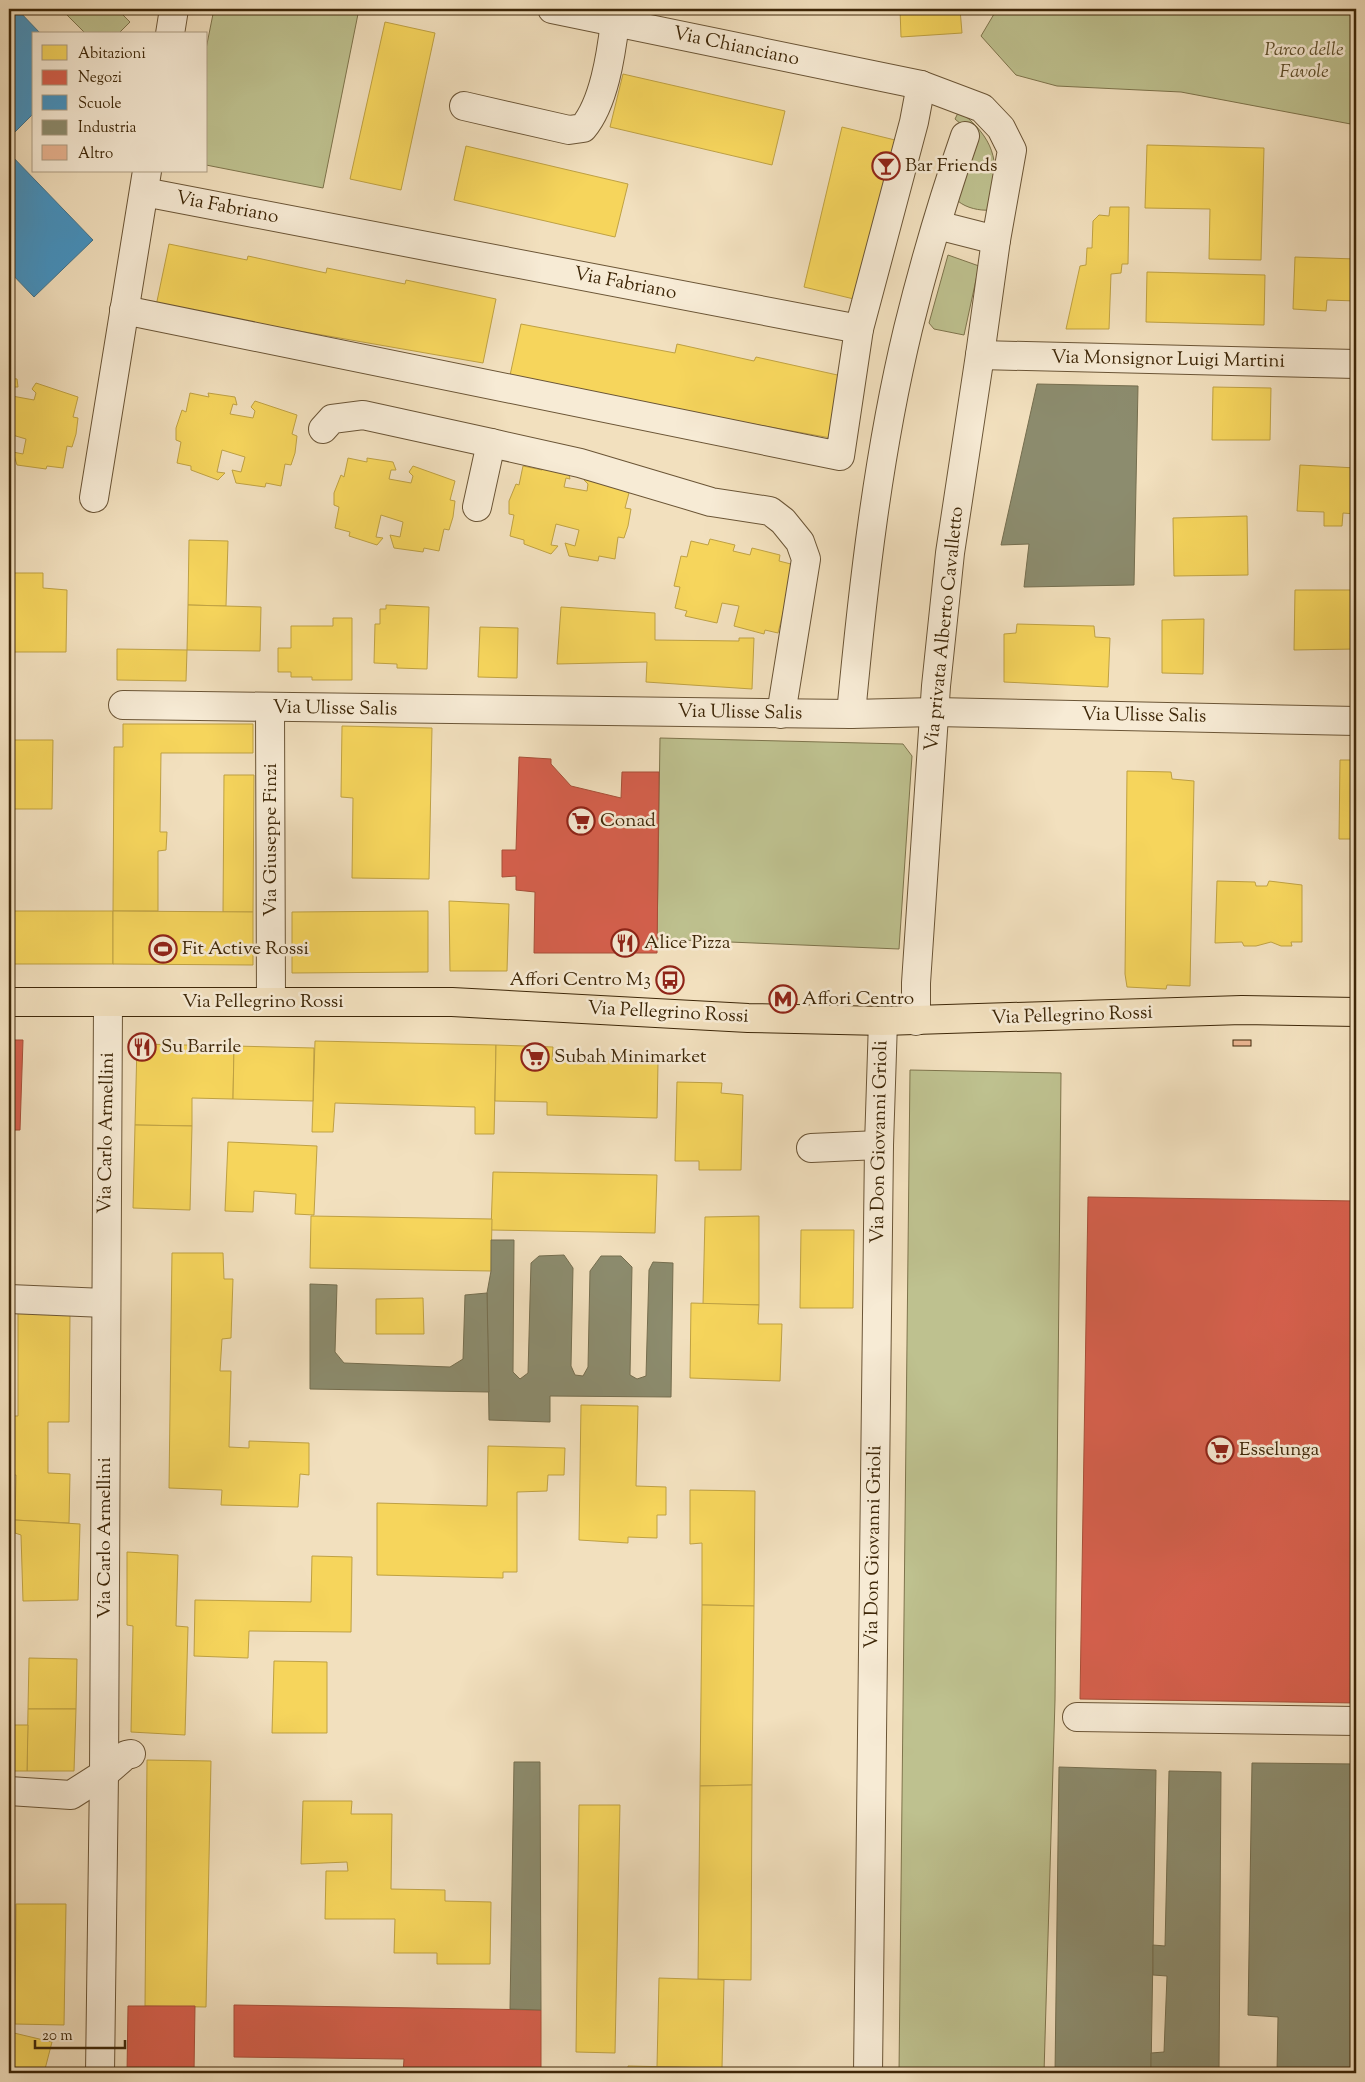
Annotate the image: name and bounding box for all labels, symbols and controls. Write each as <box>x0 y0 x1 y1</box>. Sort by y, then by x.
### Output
street label: Via Chianciano <box>670 20 802 74</box>
legend <box>32 32 208 172</box>
park label: Parco delle Favole <box>1264 37 1344 86</box>
text: Abitazioni <box>78 44 146 65</box>
text: Negozi <box>78 68 122 89</box>
text: Scuole <box>78 94 122 115</box>
text: Industria <box>78 118 137 139</box>
text: Altro <box>78 144 113 165</box>
bar icon: Bar Friends <box>871 151 901 181</box>
place label: Bar Friends <box>905 153 997 180</box>
street label: Via Fabriano <box>173 185 281 231</box>
street label: Via Fabriano <box>571 261 679 307</box>
street label: Via Monsignor Luigi Martini <box>1051 344 1285 376</box>
street label: Via privata Alberto Cavalletto <box>919 505 971 753</box>
street label: Via Ulisse Salis <box>272 694 398 724</box>
street label: Via Ulisse Salis <box>677 698 803 728</box>
street label: Via Ulisse Salis <box>1081 701 1207 731</box>
street label: Via Giuseppe Finzi <box>258 763 285 917</box>
supermarket icon: Conad <box>566 806 596 836</box>
place label: Conad <box>600 808 656 835</box>
restaurant icon: Alice Pizza <box>610 928 640 958</box>
place label: Alice Pizza <box>644 930 731 957</box>
sports icon: Fit Active Rossi <box>148 934 178 964</box>
place label: Fit Active Rossi <box>182 936 309 963</box>
bus stop icon: Affori Centro M3 <box>655 965 685 995</box>
place label: Affori Centro M3 <box>510 967 651 994</box>
metro station icon: Affori Centro <box>768 984 798 1014</box>
place label: Affori Centro <box>802 986 914 1013</box>
street label: Via Pellegrino Rossi <box>182 989 344 1016</box>
street label: Via Pellegrino Rossi <box>587 995 749 1031</box>
street label: Via Pellegrino Rossi <box>991 1000 1153 1032</box>
restaurant icon: Su Barrile <box>127 1032 157 1062</box>
place label: Su Barrile <box>161 1034 242 1061</box>
street label: Via Don Giovanni Grioli <box>865 1040 895 1244</box>
supermarket icon: Subah Minimarket <box>520 1042 550 1072</box>
place label: Subah Minimarket <box>554 1044 707 1071</box>
street label: Via Carlo Armellini <box>92 1052 122 1214</box>
supermarket icon: Esselunga <box>1205 1435 1235 1465</box>
place label: Esselunga <box>1239 1437 1320 1464</box>
street label: Via Don Giovanni Grioli <box>859 1445 889 1649</box>
street label: Via Carlo Armellini <box>92 1457 119 1619</box>
scale bar <box>35 2017 125 2049</box>
text: 20 m <box>42 2026 73 2047</box>

